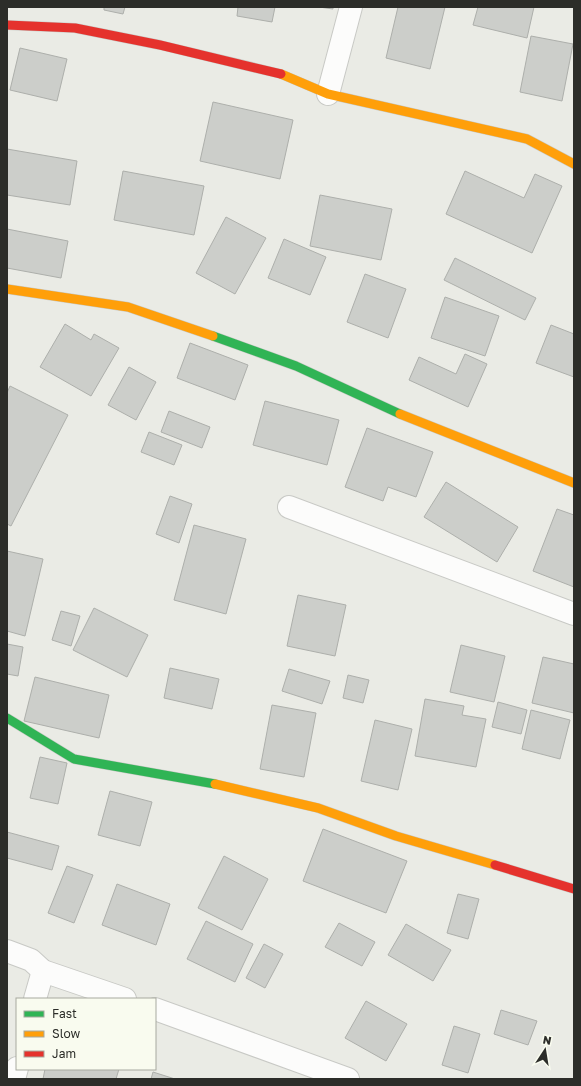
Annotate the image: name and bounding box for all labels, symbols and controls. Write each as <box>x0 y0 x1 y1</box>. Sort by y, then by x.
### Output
legend <box>16 998 156 1070</box>
text: Fast <box>52 1006 77 1021</box>
text: Slow <box>52 1026 80 1041</box>
north arrow <box>525 1030 565 1070</box>
text: N <box>542 1033 553 1047</box>
text: Jam <box>52 1046 76 1061</box>

